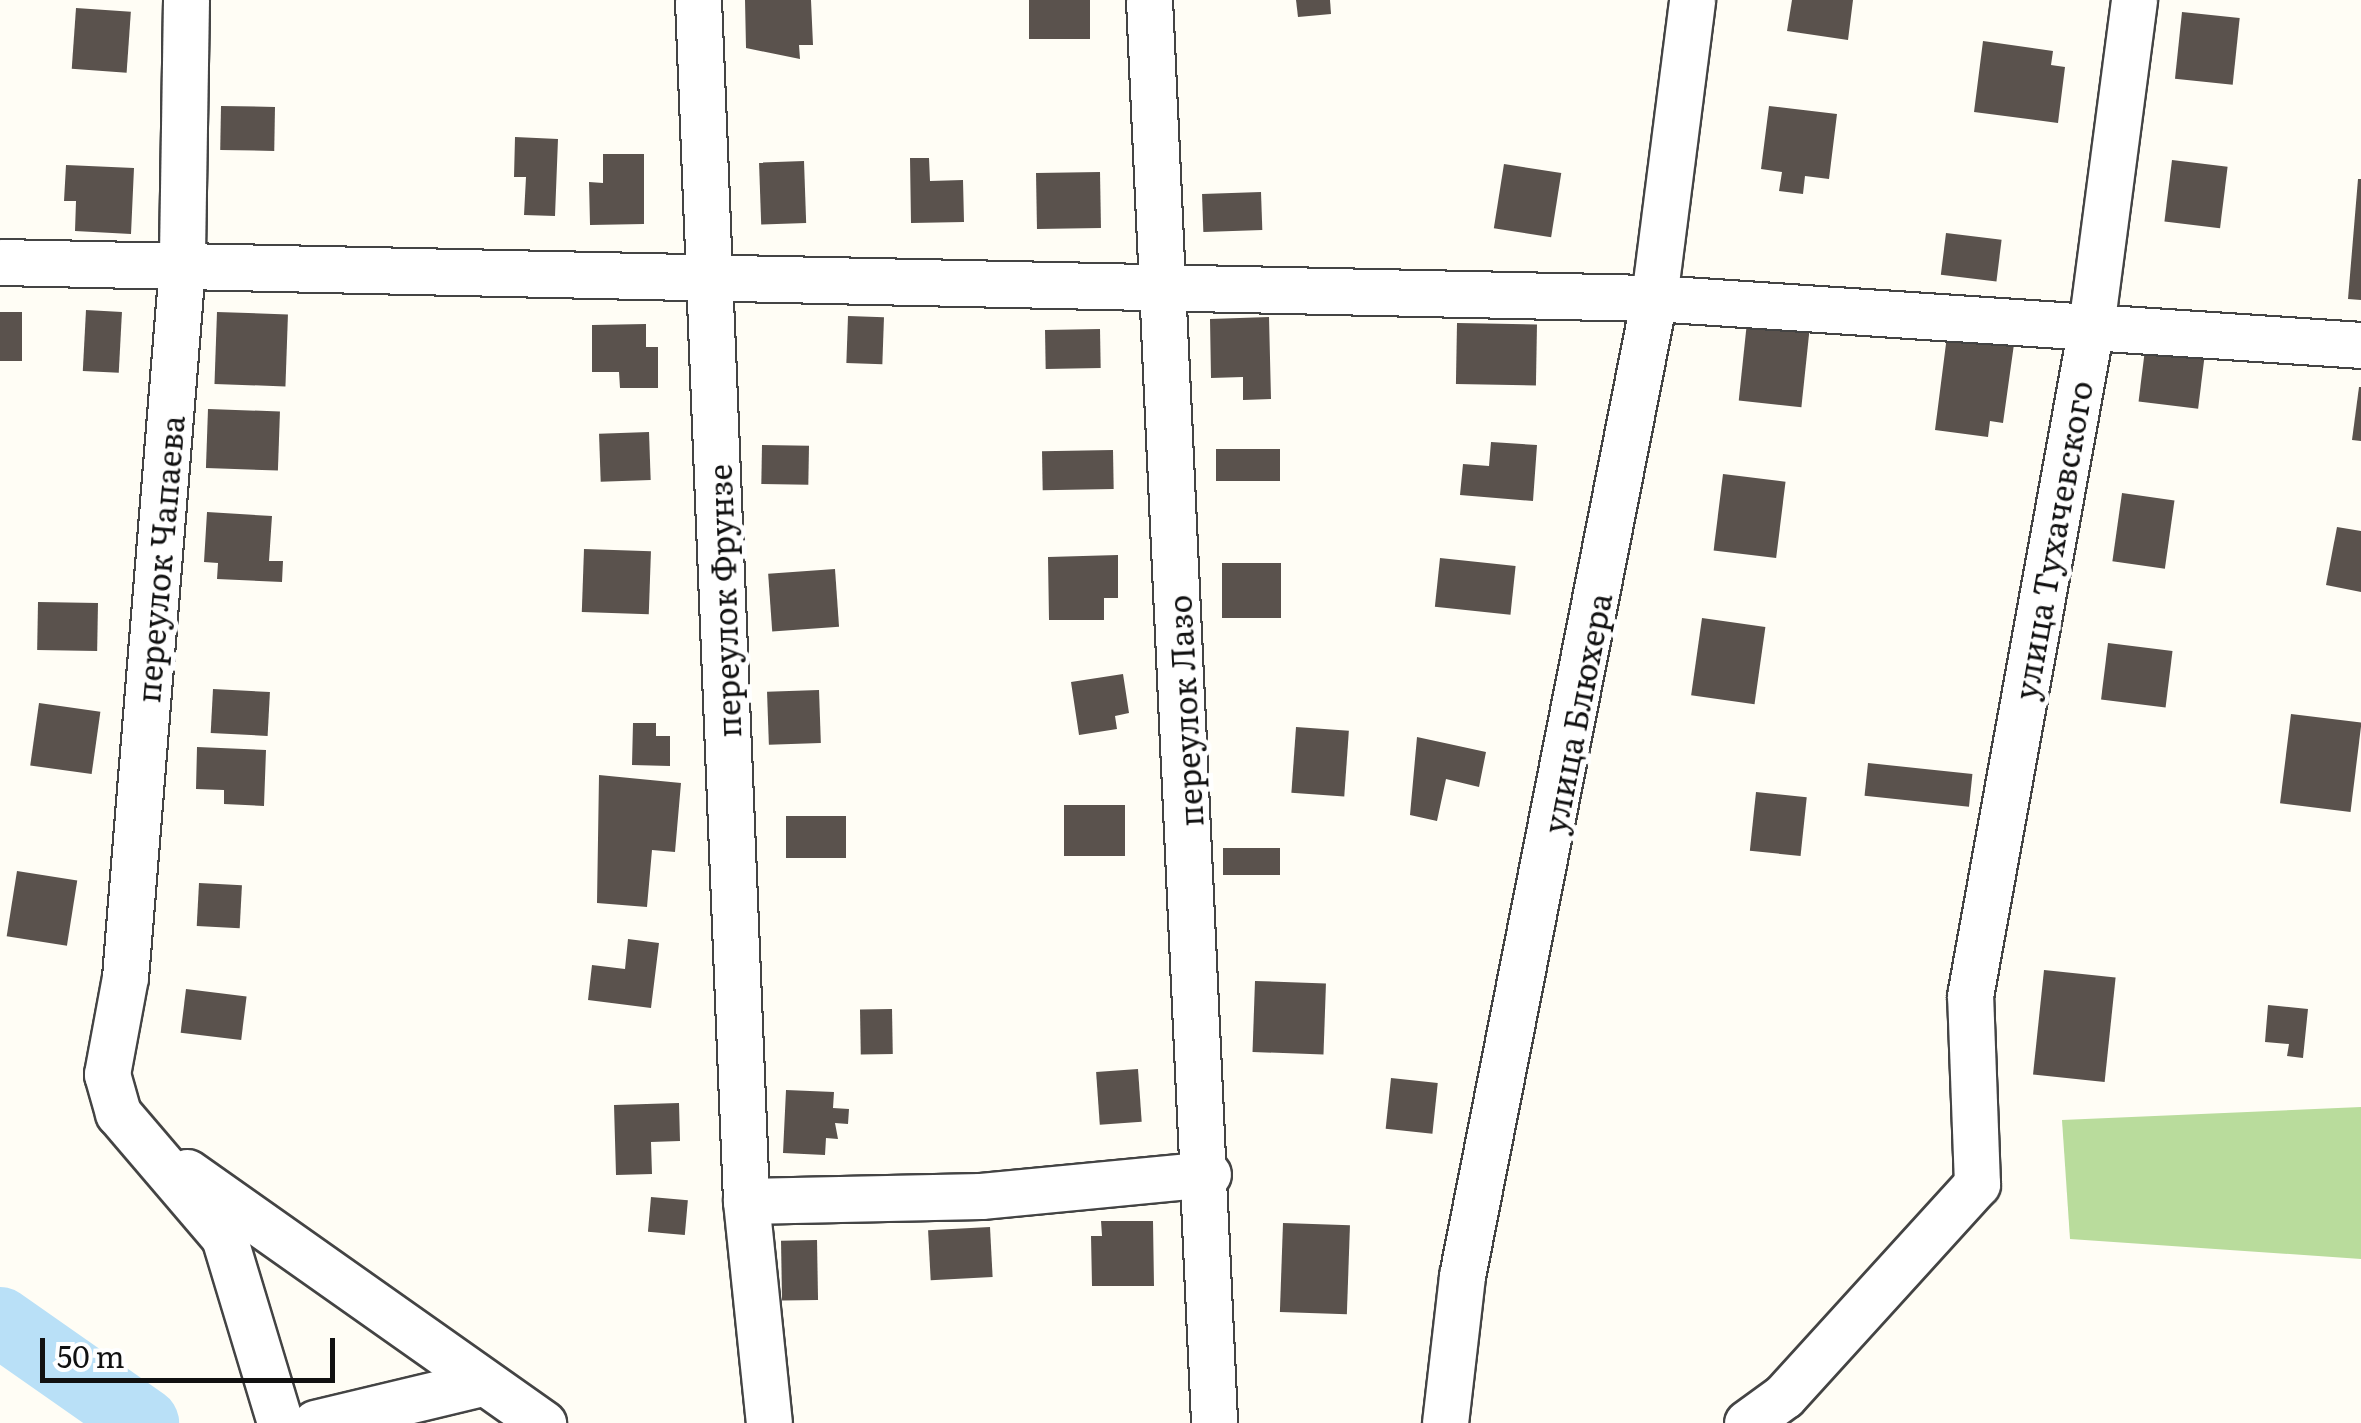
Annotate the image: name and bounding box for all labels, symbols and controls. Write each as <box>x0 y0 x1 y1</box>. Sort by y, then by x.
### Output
street label: улица Тухачевского <box>2005 377 2099 703</box>
street label: переулок Чапаева <box>127 414 191 704</box>
street label: переулок Фрунзе <box>699 463 747 739</box>
street label: улица Блюхера <box>1534 589 1618 837</box>
street label: переулок Лазо <box>1159 594 1209 828</box>
scale bar <box>45 1318 340 1380</box>
text: 50 m <box>57 1333 125 1377</box>

